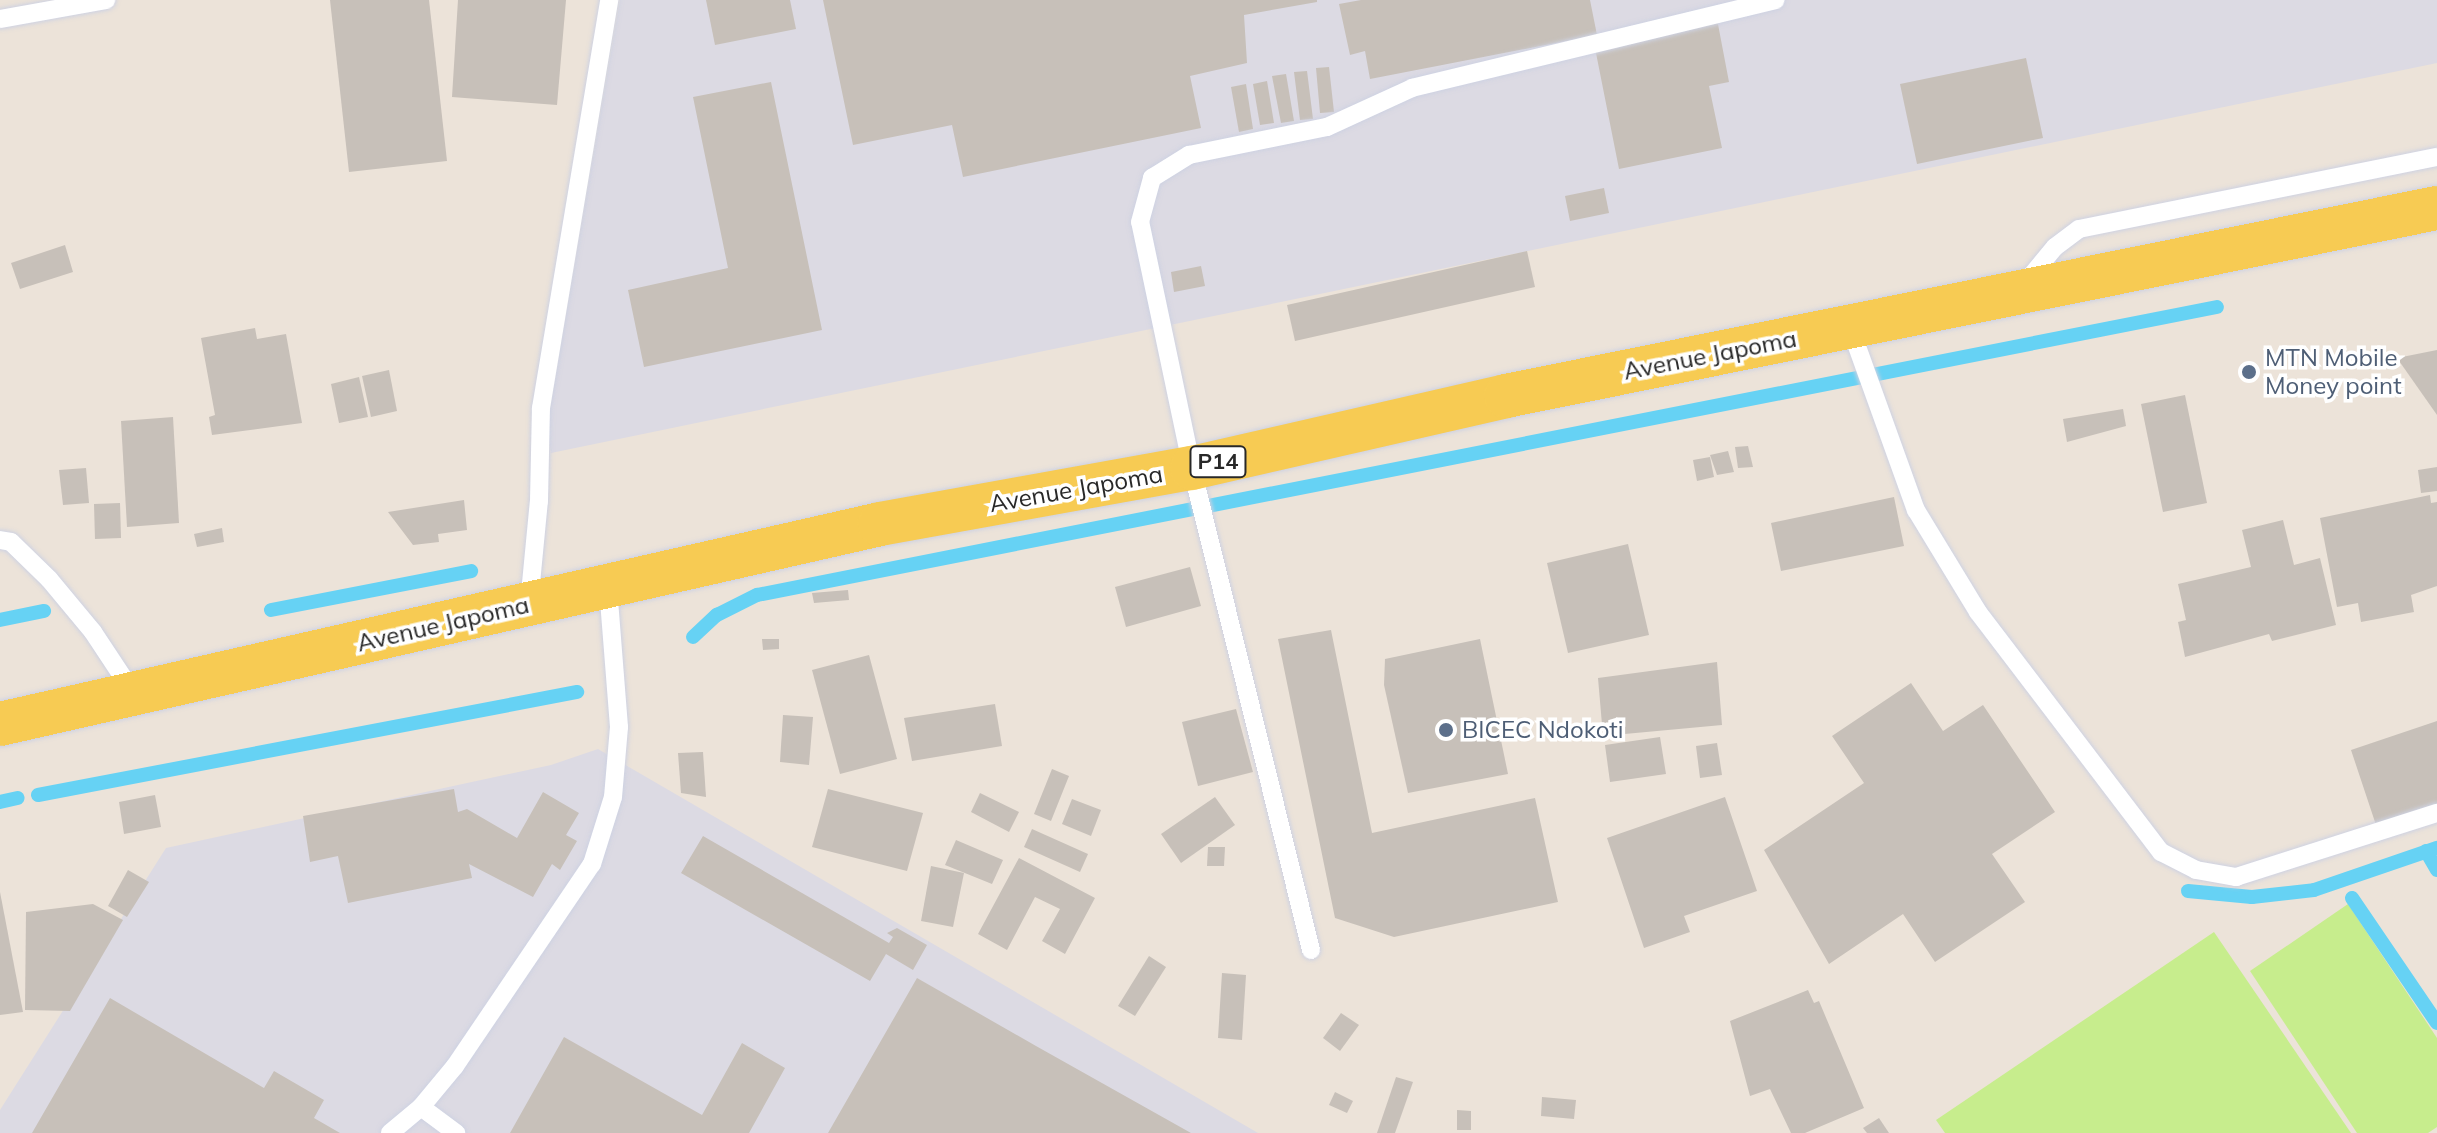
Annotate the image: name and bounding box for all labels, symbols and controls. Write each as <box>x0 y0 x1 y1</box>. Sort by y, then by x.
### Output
street label: Avenue Japoma <box>1621 324 1799 386</box>
place label: MTN Mobile Money point <box>2265 344 2402 400</box>
marker: MTN Mobile Money point <box>2240 363 2258 381</box>
road number: P14 <box>1188 444 1248 480</box>
street label: Avenue Japoma <box>987 460 1165 518</box>
street label: Avenue Japoma <box>354 590 532 658</box>
place label: BICEC Ndokoti <box>1462 716 1623 744</box>
marker: BICEC Ndokoti <box>1437 721 1455 739</box>

